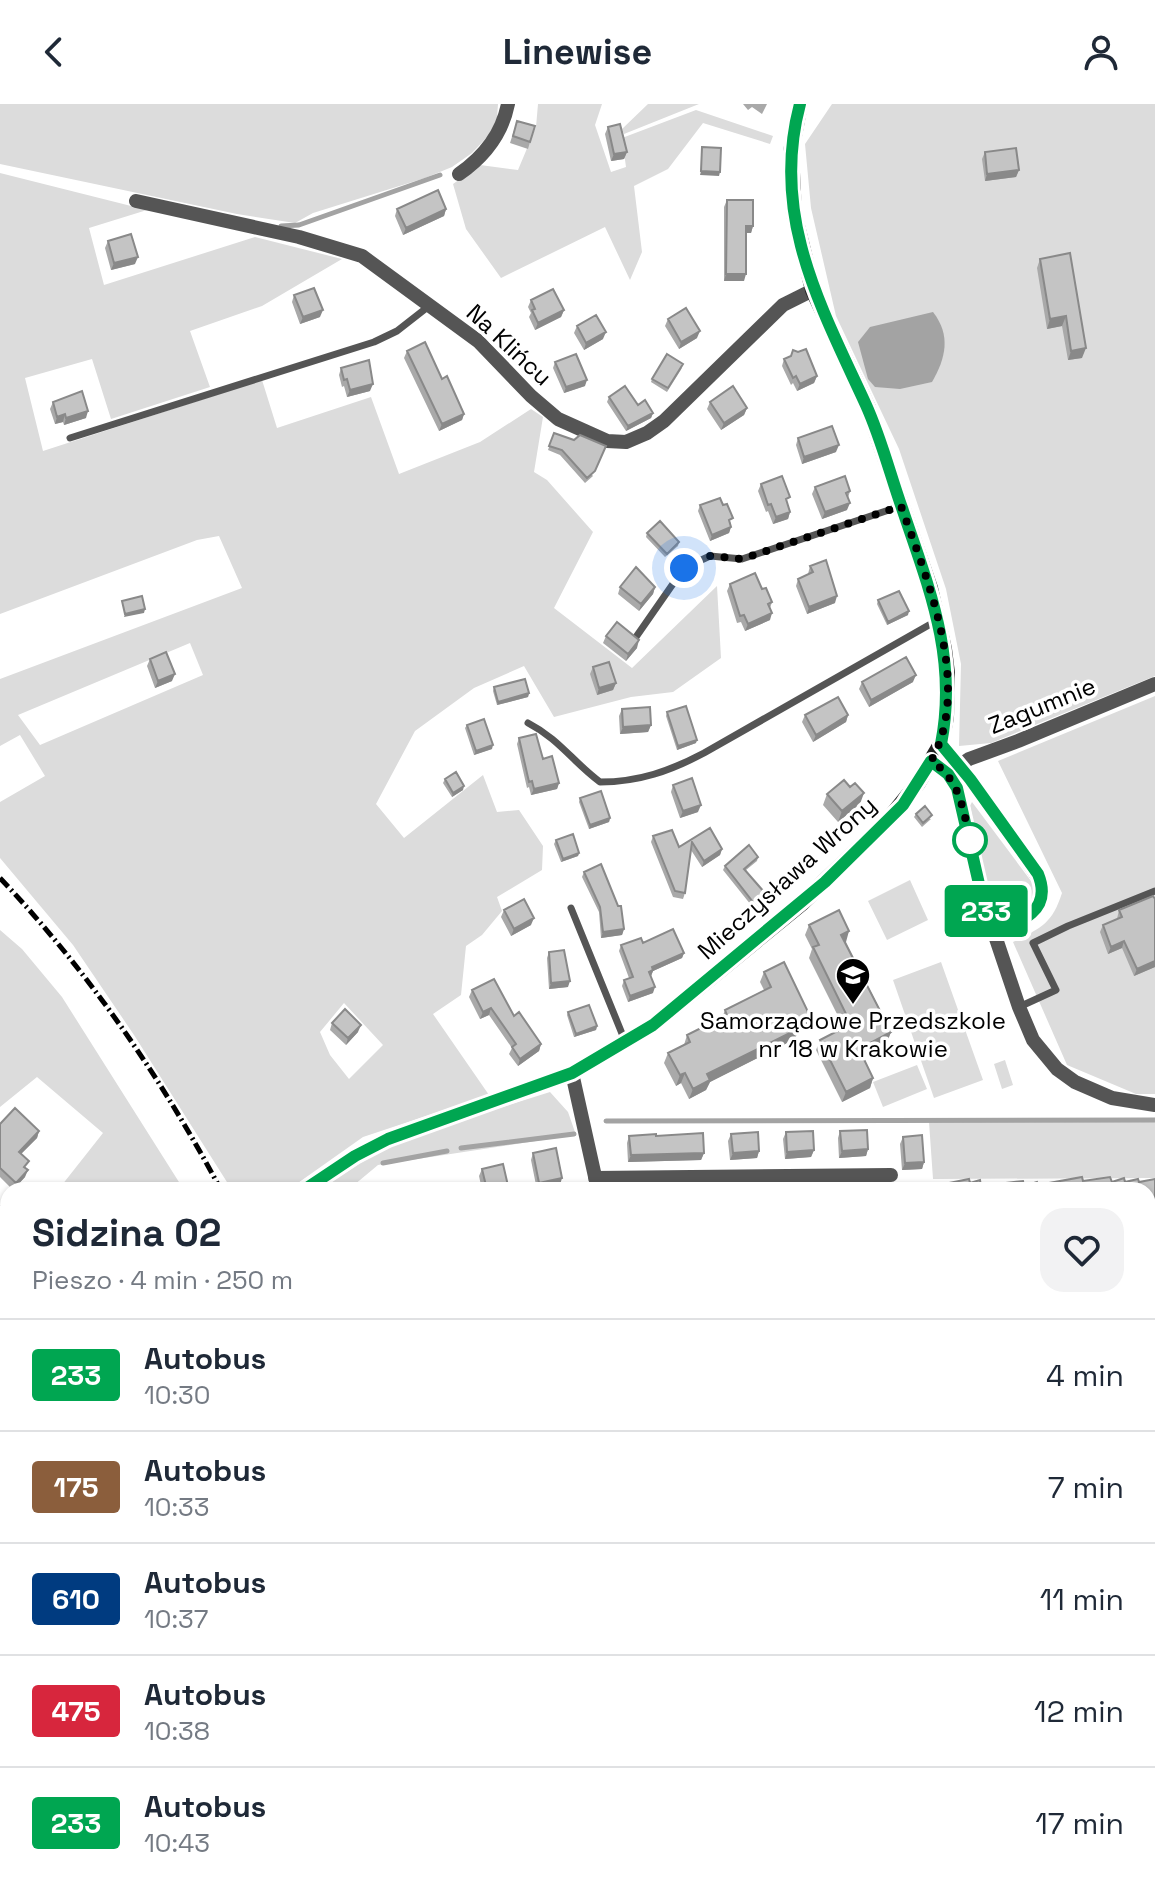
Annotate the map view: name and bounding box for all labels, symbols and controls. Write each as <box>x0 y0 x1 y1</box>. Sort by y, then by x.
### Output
text: Linewise <box>503 29 652 75</box>
icon: back <box>32 30 76 74</box>
icon: person <box>1079 30 1123 74</box>
street label: Na Klińcu <box>460 297 559 392</box>
your location <box>664 548 704 588</box>
street label: Zagumnie <box>984 670 1100 741</box>
street label: Mieczysława Wrony <box>691 789 882 966</box>
unlabelled marker <box>953 823 987 857</box>
line badge: 233 <box>940 885 1032 937</box>
text: 233 <box>961 893 1011 929</box>
school or university icon: Samorządowe Przedszkole nr 18 w Krakowie <box>834 956 872 1006</box>
place label: Samorządowe Przedszkole nr 18 w Krakowie <box>700 1005 1006 1064</box>
button: heart <box>1040 1208 1124 1292</box>
text: Sidzina 02 <box>32 1209 221 1257</box>
text: Pieszo · 4 min · 250 m <box>32 1263 293 1297</box>
text: Autobus <box>144 1339 266 1378</box>
text: 4 min <box>1046 1356 1124 1395</box>
text: 233 <box>51 1357 101 1393</box>
text: 10:30 <box>144 1378 210 1412</box>
text: Autobus <box>144 1451 266 1490</box>
text: 7 min <box>1048 1468 1124 1507</box>
text: 175 <box>54 1469 98 1505</box>
text: 10:33 <box>144 1490 210 1524</box>
text: Autobus <box>144 1563 266 1602</box>
text: 11 min <box>1040 1580 1124 1619</box>
text: 610 <box>52 1581 100 1617</box>
text: 10:37 <box>144 1602 208 1636</box>
text: Autobus <box>144 1675 266 1714</box>
text: 12 min <box>1034 1692 1124 1731</box>
text: 475 <box>52 1693 100 1729</box>
text: 10:38 <box>144 1714 210 1748</box>
text: Autobus <box>144 1787 266 1826</box>
text: 17 min <box>1035 1804 1124 1843</box>
text: 233 <box>51 1805 101 1841</box>
text: 10:43 <box>144 1826 210 1860</box>

